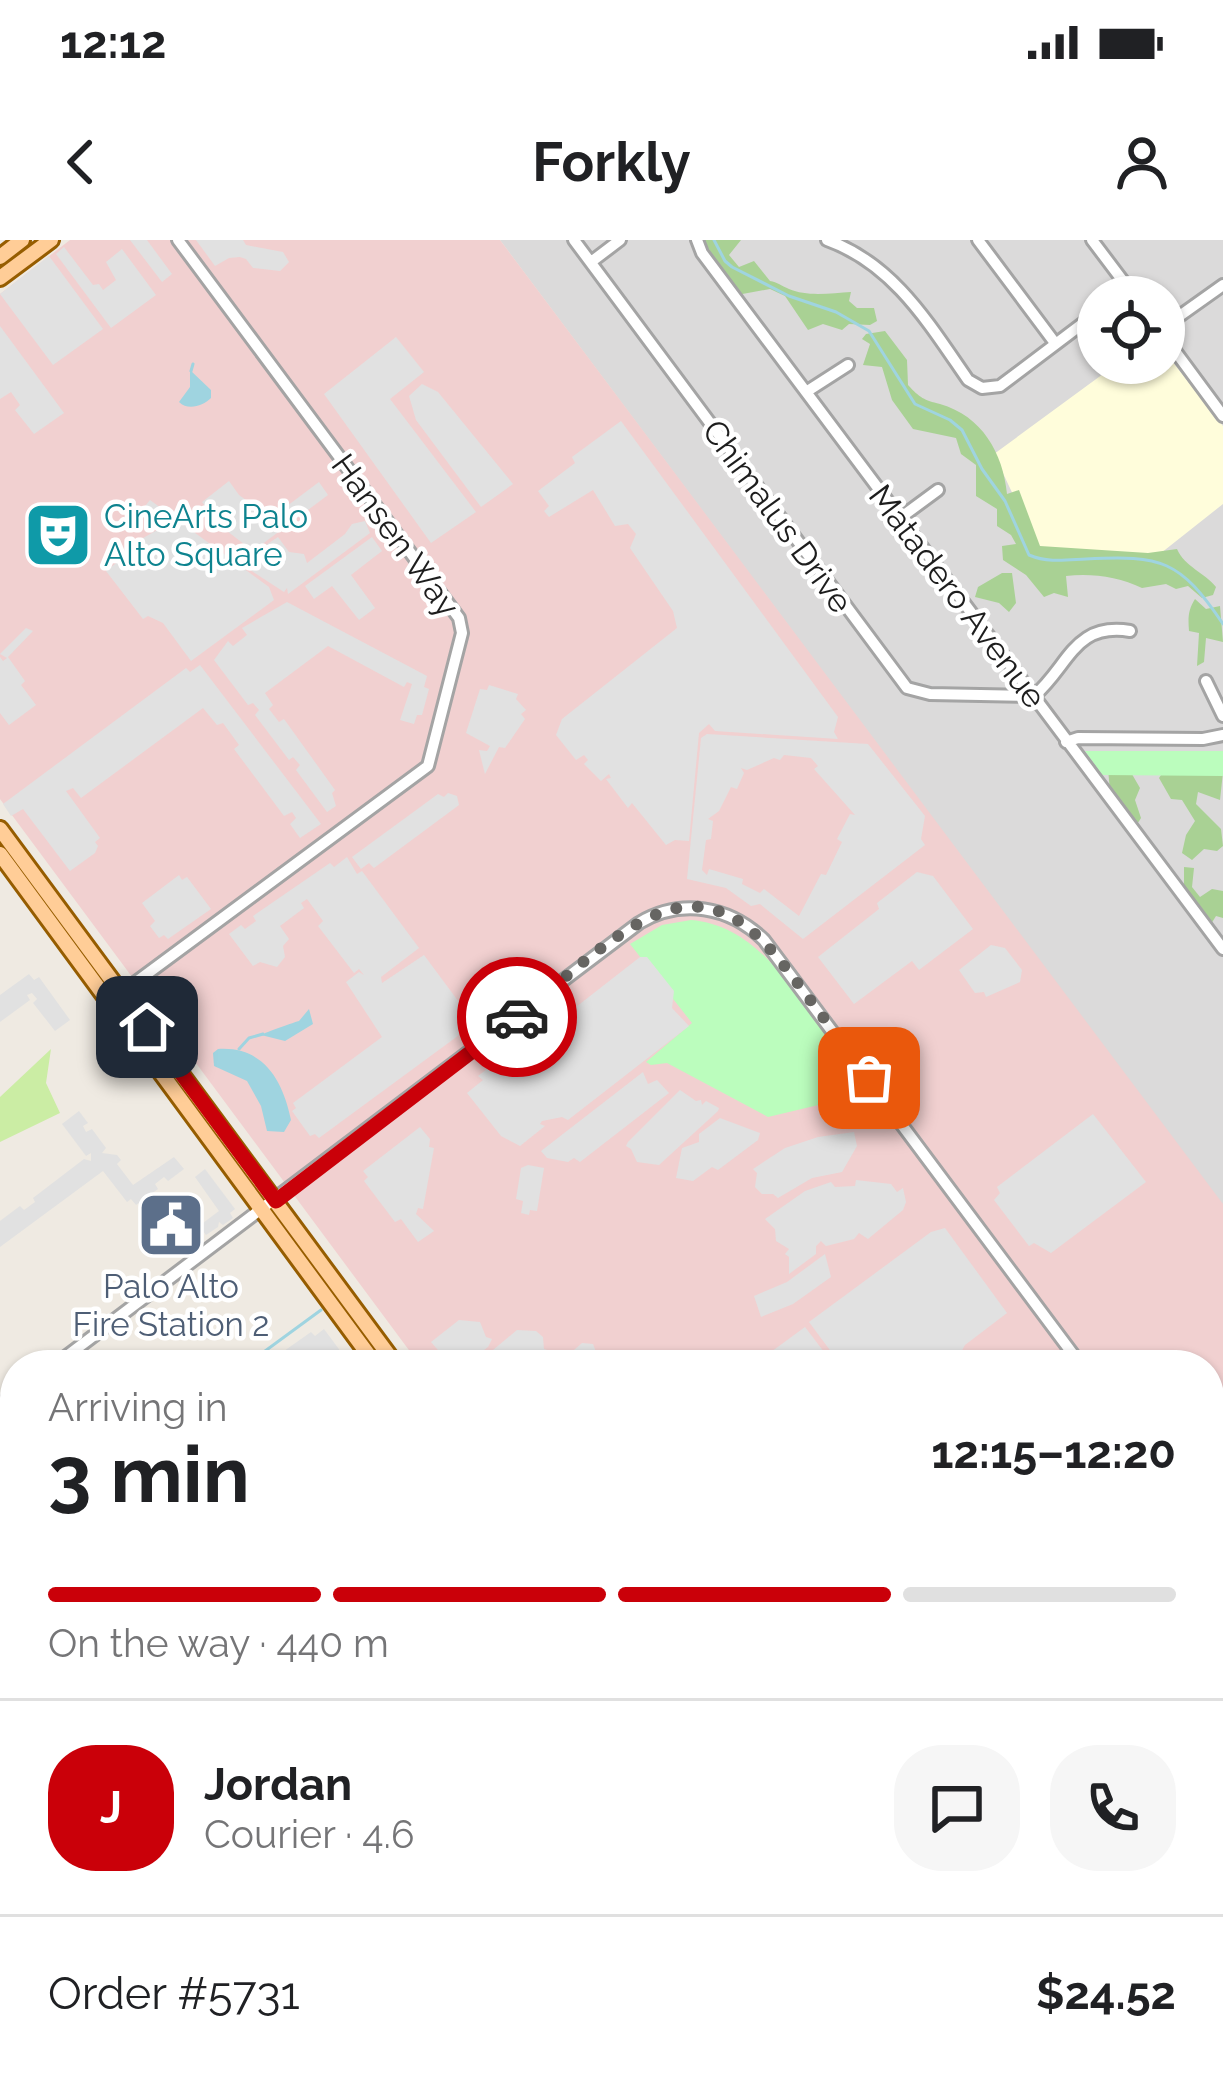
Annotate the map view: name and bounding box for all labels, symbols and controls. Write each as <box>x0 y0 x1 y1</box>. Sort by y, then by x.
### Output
text: 12:12 <box>60 16 166 69</box>
icon: back <box>48 129 114 195</box>
icon: person <box>1109 129 1175 195</box>
text: Forkly <box>532 130 691 194</box>
map controls <box>1077 276 1185 384</box>
button: locate <box>1077 276 1185 384</box>
street label: Chimalus Drive <box>694 412 861 620</box>
street label: Hansen Way <box>324 446 468 624</box>
street label: Matadero Avenue <box>861 477 1054 716</box>
place label: CineArts Palo Alto Square <box>104 497 308 574</box>
theatre icon: CineArts Palo Alto Square <box>23 500 93 570</box>
courier <box>457 957 577 1077</box>
pin <box>96 976 198 1078</box>
icon: car <box>484 984 550 1050</box>
icon: home <box>114 994 180 1060</box>
pin <box>818 1027 920 1129</box>
icon: bag <box>836 1045 902 1111</box>
public building icon: Palo Alto Fire Station 2 <box>136 1190 206 1260</box>
place label: Palo Alto Fire Station 2 <box>73 1267 269 1344</box>
text: Arriving in <box>48 1384 228 1430</box>
text: 12:15–12:20 <box>931 1426 1176 1479</box>
text: 3 min <box>48 1429 250 1520</box>
text: On the way · 440 m <box>48 1620 389 1666</box>
button: chat <box>894 1745 1020 1871</box>
button: phone <box>1050 1745 1176 1871</box>
text: Jordan <box>204 1758 352 1811</box>
text: J <box>100 1781 122 1834</box>
text: Courier · 4.6 <box>204 1811 414 1857</box>
text: Order #5731 <box>48 1967 300 2020</box>
text: $24.52 <box>1036 1967 1176 2020</box>

